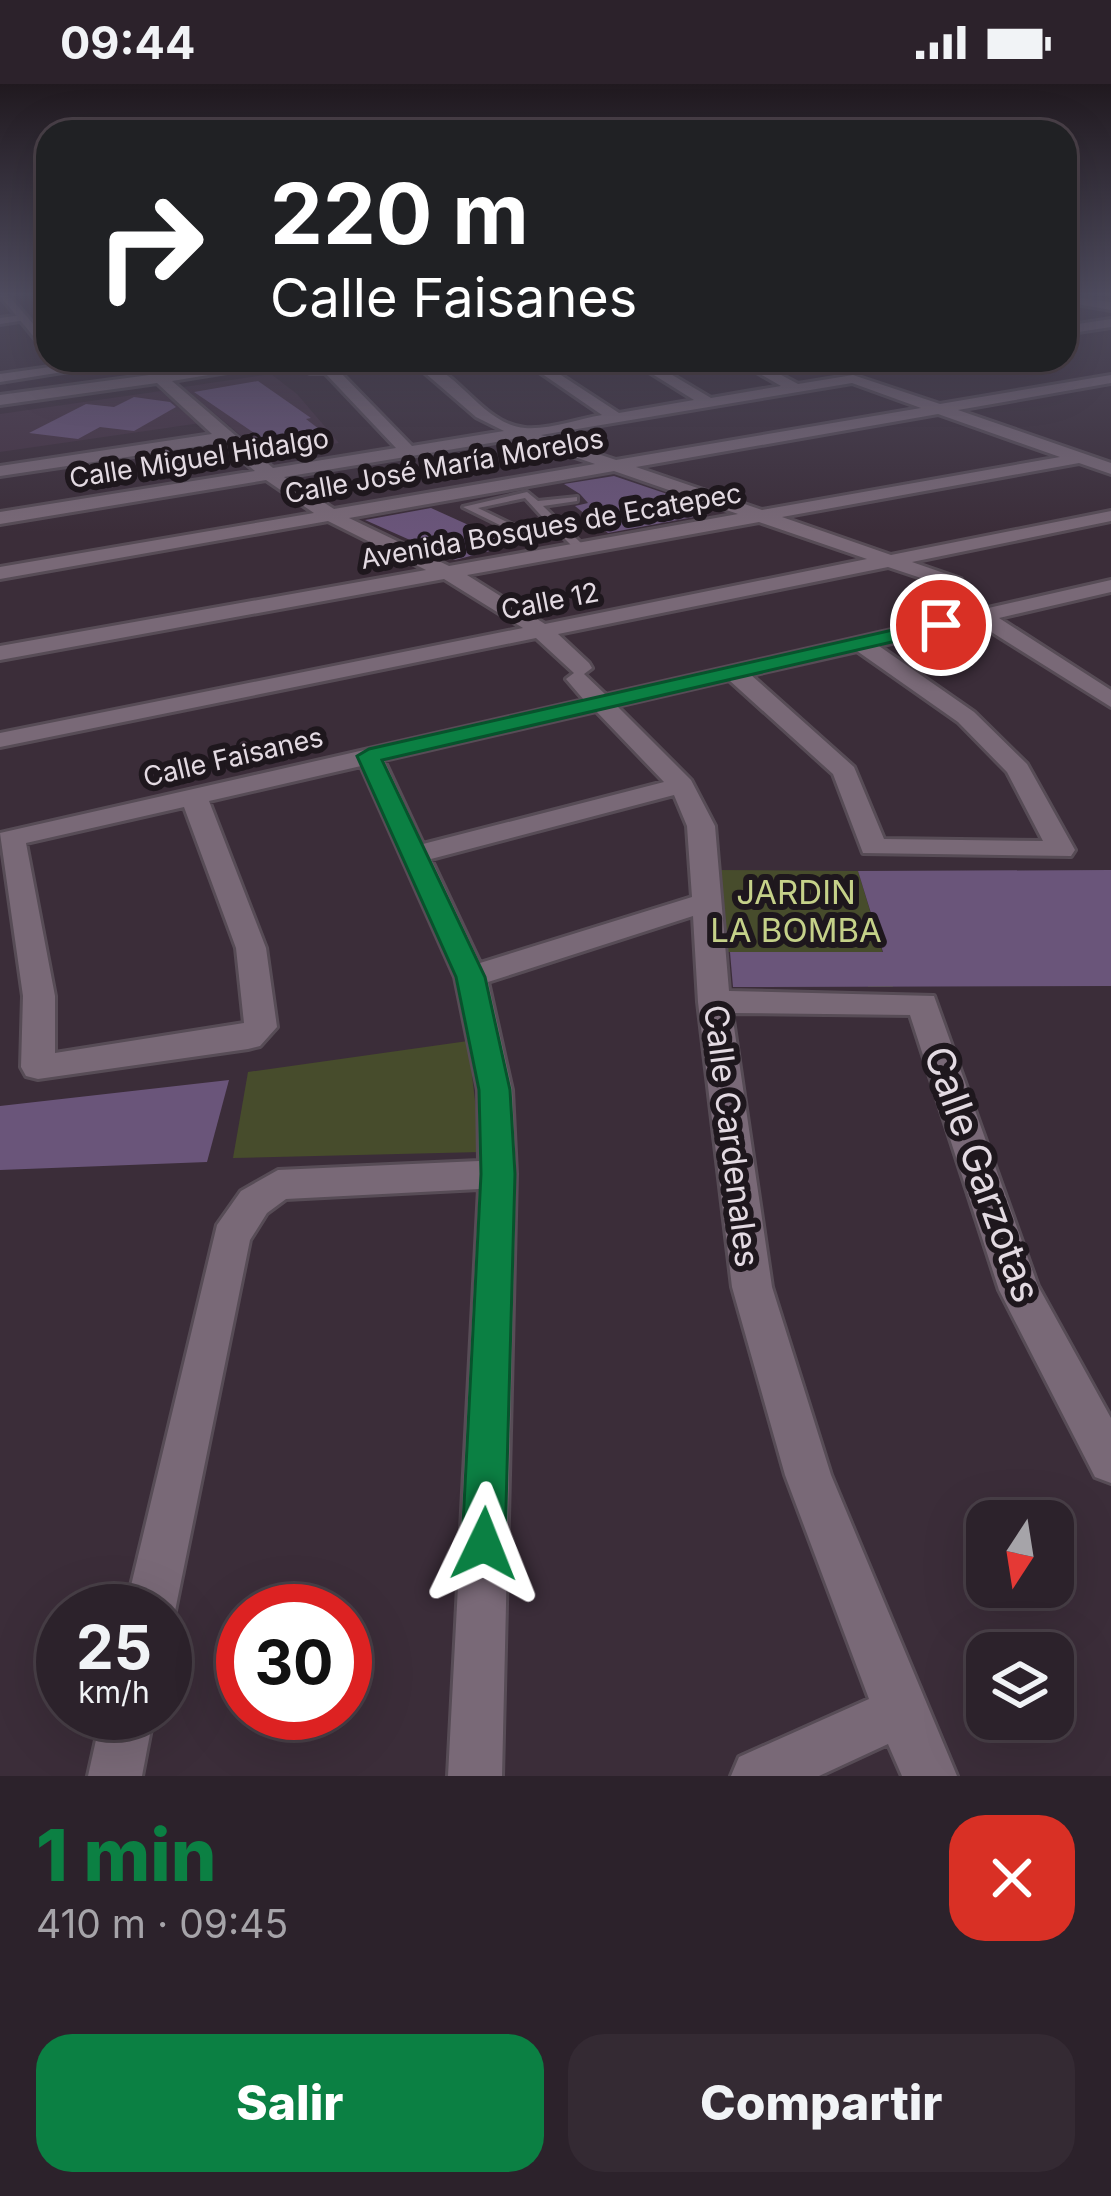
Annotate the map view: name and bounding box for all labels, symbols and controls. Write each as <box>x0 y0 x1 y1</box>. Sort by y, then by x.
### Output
text: 09:44 <box>60 15 195 70</box>
text: 220 m <box>270 163 529 264</box>
icon: right <box>72 168 228 324</box>
text: Calle Faisanes <box>270 265 637 330</box>
street label: Calle Miguel Hidalgo <box>67 421 331 495</box>
street label: Calle José María Morelos <box>282 422 606 510</box>
street label: Avenida Bosques de Ecatepec <box>358 476 744 576</box>
pin <box>890 574 992 676</box>
street label: Calle 12 <box>498 575 602 627</box>
icon: arrive <box>908 592 974 658</box>
street label: Calle Faisanes <box>140 720 326 794</box>
park label: JARDIN LA BOMBA <box>710 872 882 950</box>
street label: Calle Cardenales <box>696 1003 768 1269</box>
street label: Calle Garzotas <box>915 1040 1051 1308</box>
position arrow <box>421 1481 547 1607</box>
north arrow <box>966 1500 1074 1608</box>
map controls <box>966 1500 1074 1740</box>
speed limit sign: 30 <box>216 1584 372 1740</box>
text: 25 <box>76 1611 152 1683</box>
button: layers <box>966 1632 1074 1740</box>
text: km/h <box>78 1674 150 1710</box>
text: 1 min <box>36 1811 216 1898</box>
button: close <box>949 1815 1075 1941</box>
text: 410 m · 09:45 <box>36 1900 288 1947</box>
button: Salir <box>36 2034 544 2172</box>
button: Compartir <box>568 2034 1075 2172</box>

